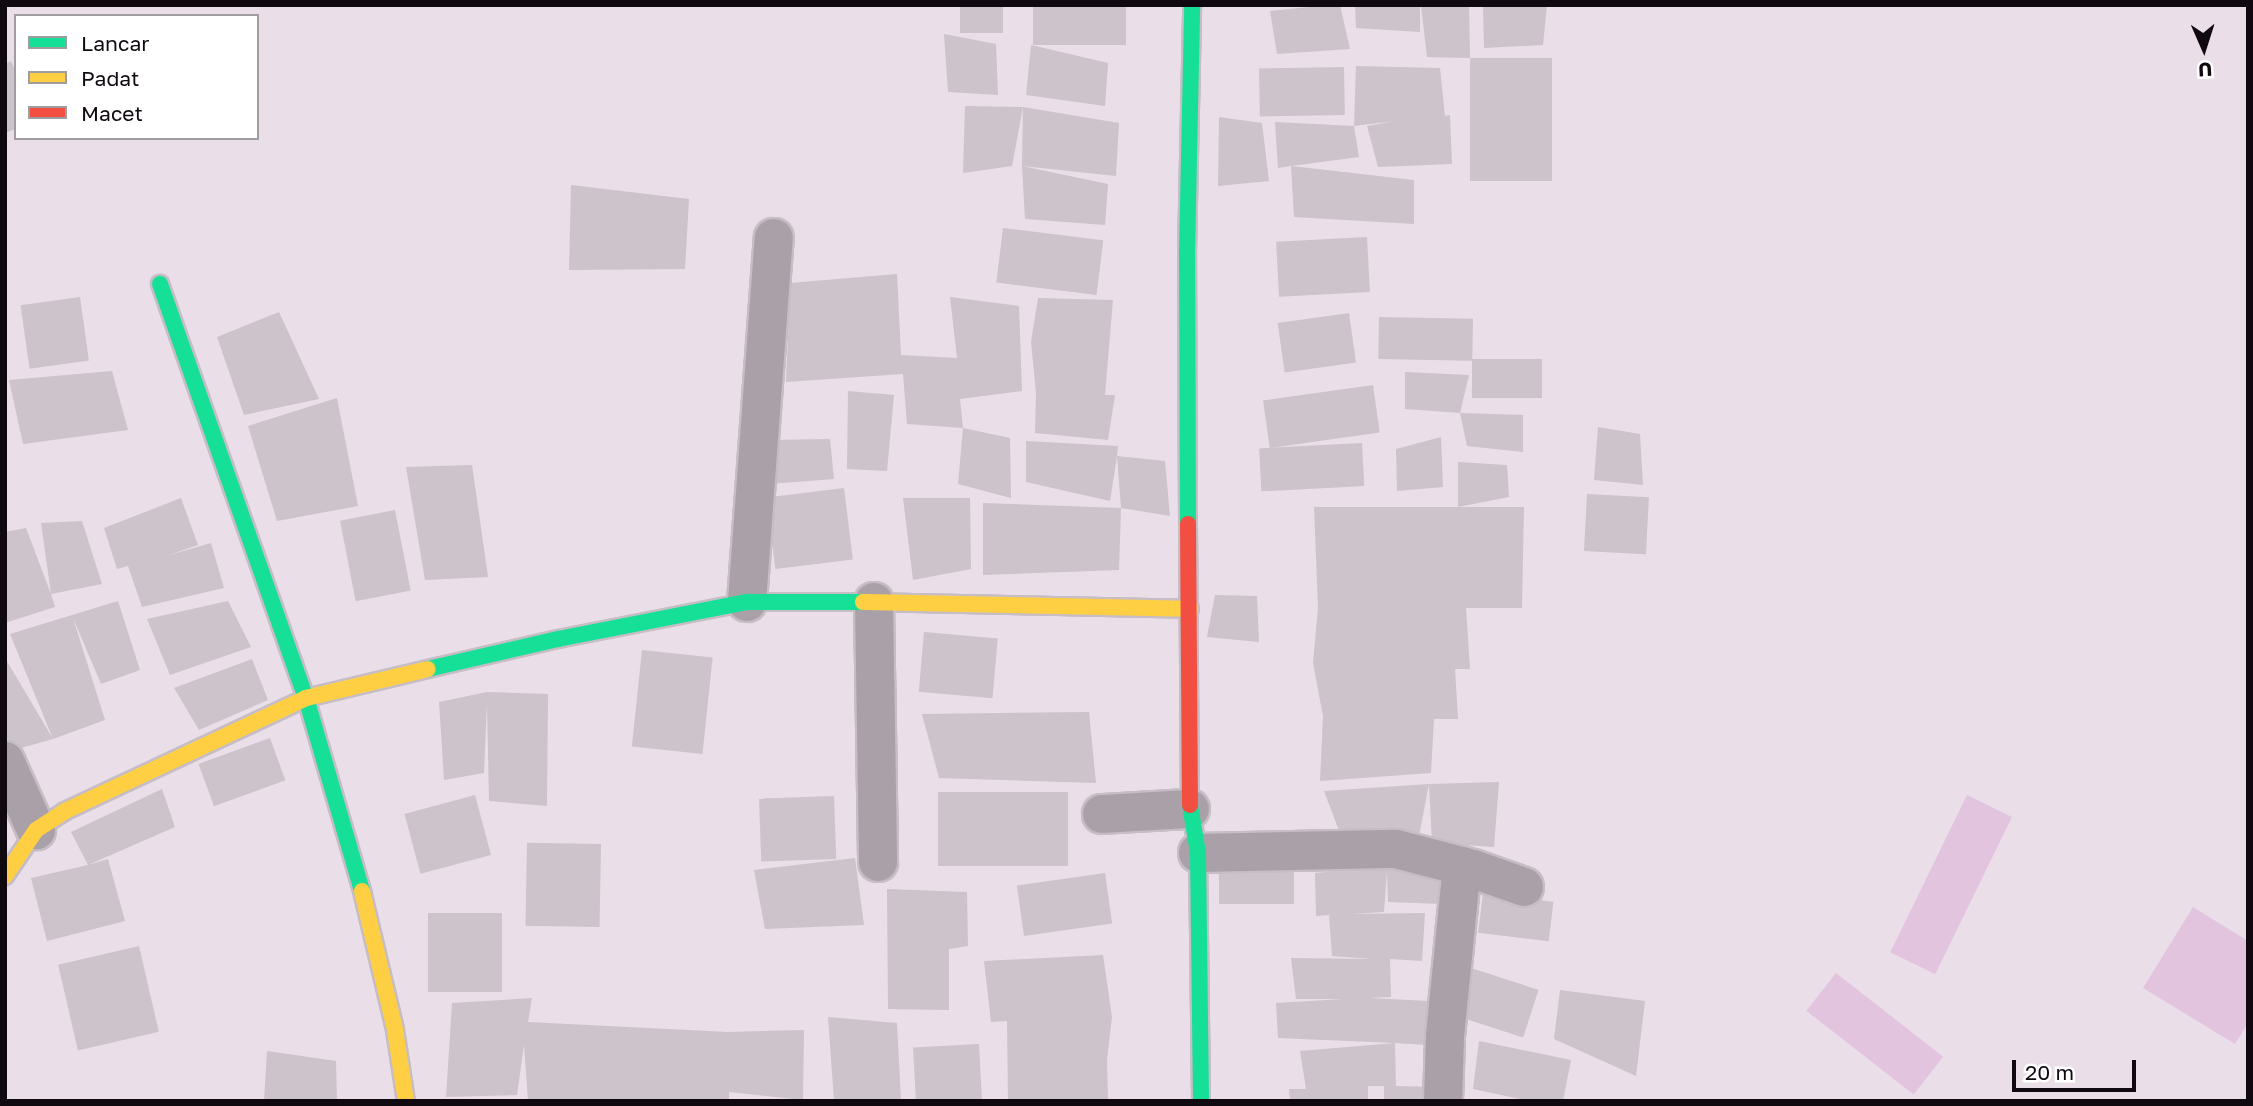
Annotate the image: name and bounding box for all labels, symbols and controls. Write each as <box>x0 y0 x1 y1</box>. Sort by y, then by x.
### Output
legend <box>14 14 259 140</box>
north arrow <box>2169 14 2239 84</box>
text: Lancar <box>81 30 149 56</box>
text: U <box>2198 59 2213 82</box>
text: Padat <box>81 65 139 91</box>
text: Macet <box>81 100 143 126</box>
scale bar <box>2015 1046 2139 1090</box>
text: 20 m <box>2025 1059 2074 1085</box>

